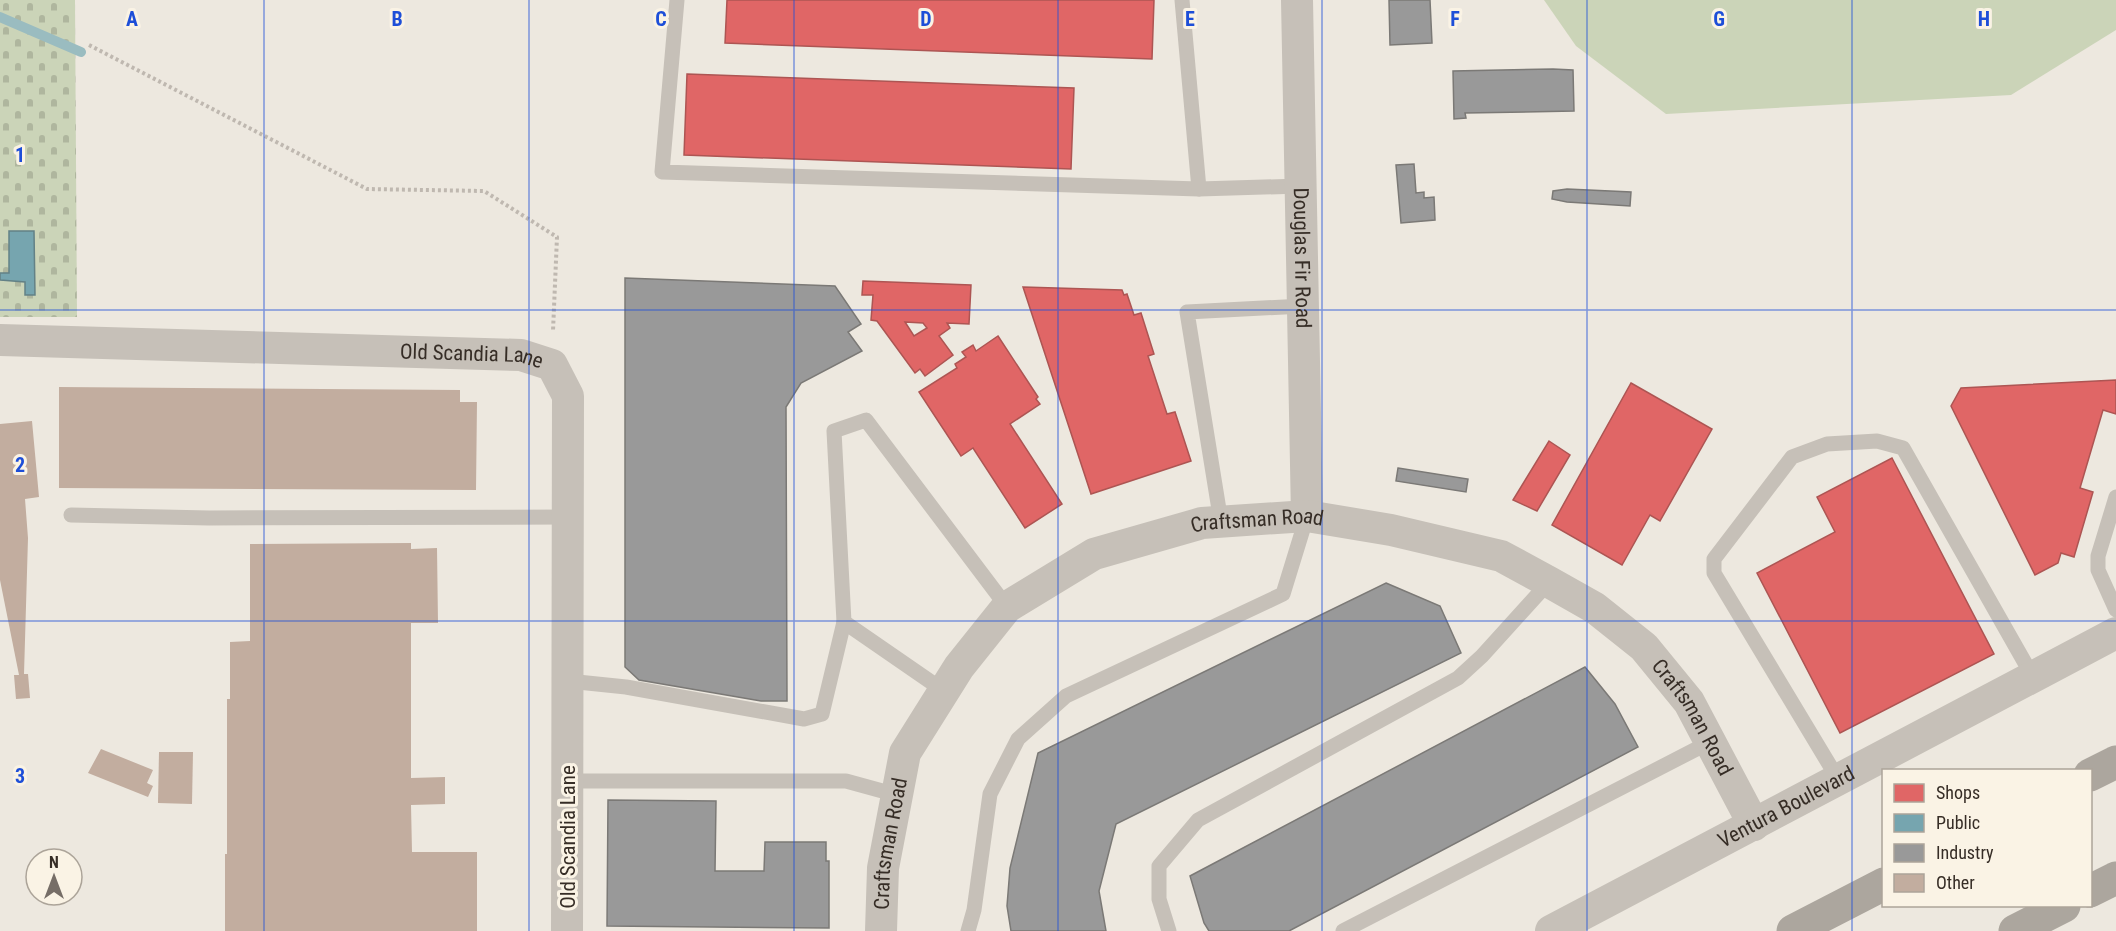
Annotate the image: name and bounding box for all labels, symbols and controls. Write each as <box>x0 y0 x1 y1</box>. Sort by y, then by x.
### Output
text: A <box>126 7 138 31</box>
text: B <box>391 7 403 31</box>
text: C <box>655 7 667 31</box>
text: D <box>920 7 932 31</box>
text: E <box>1185 7 1195 31</box>
text: F <box>1450 7 1460 31</box>
text: G <box>1713 7 1725 31</box>
text: H <box>1978 7 1990 31</box>
text: 1 <box>15 143 25 167</box>
street label: Douglas Fir Road <box>1289 187 1315 329</box>
street label: Old Scandia Lane <box>400 340 546 373</box>
text: 2 <box>15 453 25 477</box>
street label: Craftsman Road <box>1188 504 1326 538</box>
street label: Craftsman Road <box>1647 654 1738 780</box>
street label: Ventura Boulevard <box>1714 761 1859 853</box>
text: 3 <box>15 764 25 788</box>
street label: Old Scandia Lane <box>556 765 580 909</box>
legend <box>1882 769 2092 907</box>
street label: Craftsman Road <box>870 776 912 910</box>
text: Shops <box>1936 782 1980 803</box>
text: Public <box>1936 812 1980 833</box>
text: Industry <box>1936 842 1994 863</box>
north arrow <box>24 847 84 907</box>
text: N <box>49 853 59 872</box>
text: Other <box>1936 872 1975 893</box>

